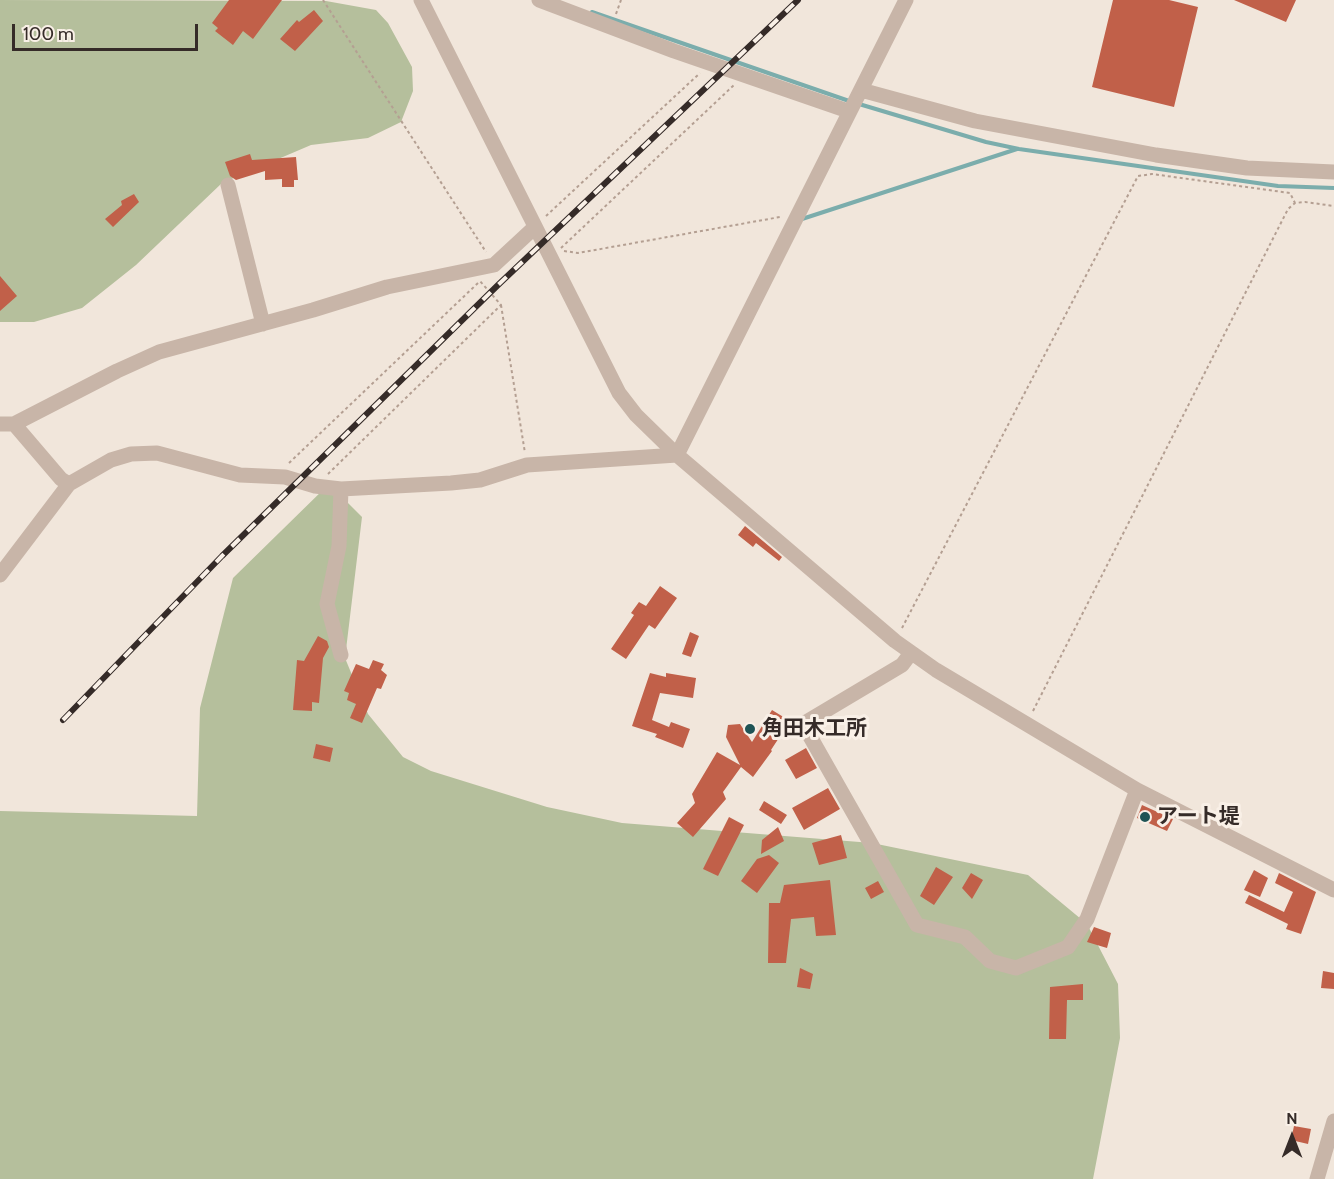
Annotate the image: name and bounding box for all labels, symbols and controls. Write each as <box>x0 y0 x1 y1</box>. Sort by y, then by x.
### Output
scale bar <box>15 12 201 50</box>
text: 100 m <box>23 23 74 45</box>
place label: 角田木工所 <box>762 716 867 742</box>
marker: 角田木工所 <box>743 722 757 736</box>
place label: アート堤 <box>1157 804 1240 830</box>
marker: アート堤 <box>1138 810 1152 824</box>
north arrow <box>1262 1107 1322 1167</box>
text: N <box>1286 1109 1298 1128</box>

